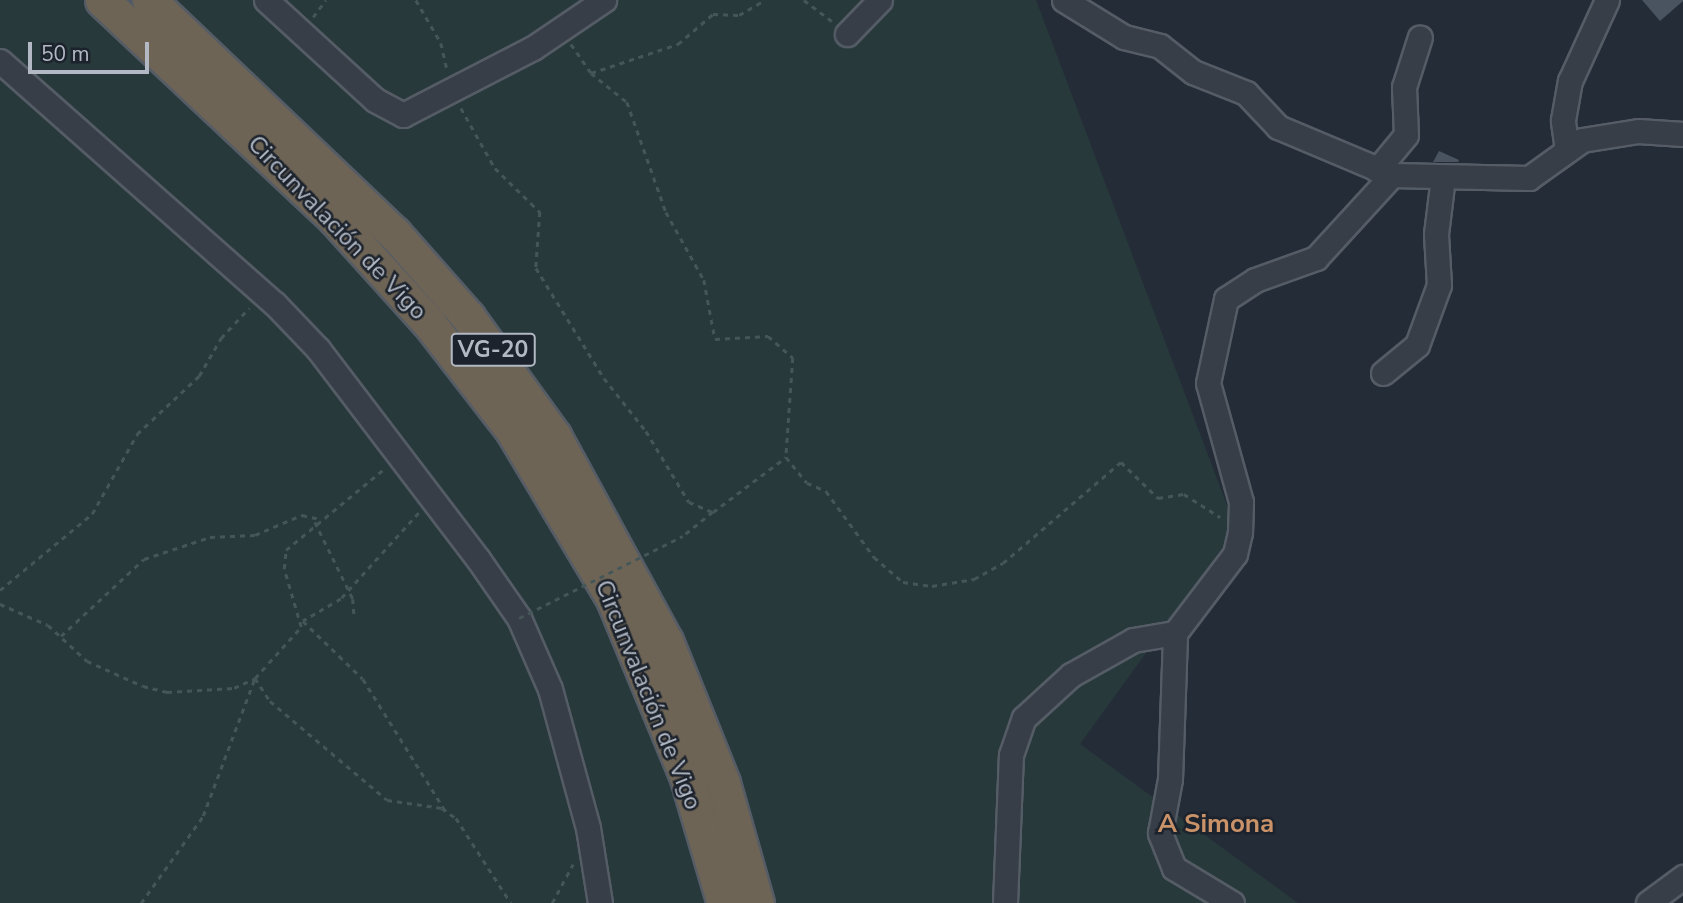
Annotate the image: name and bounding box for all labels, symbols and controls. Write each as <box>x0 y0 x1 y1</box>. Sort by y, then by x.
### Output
scale bar <box>32 28 152 72</box>
text: 50 m <box>41 40 90 68</box>
street label: Circunvalación de Vigo <box>241 130 433 326</box>
road number: VG-20 <box>449 330 537 370</box>
street label: Circunvalación de Vigo <box>589 576 707 814</box>
district label: A Simona <box>1158 808 1274 840</box>

